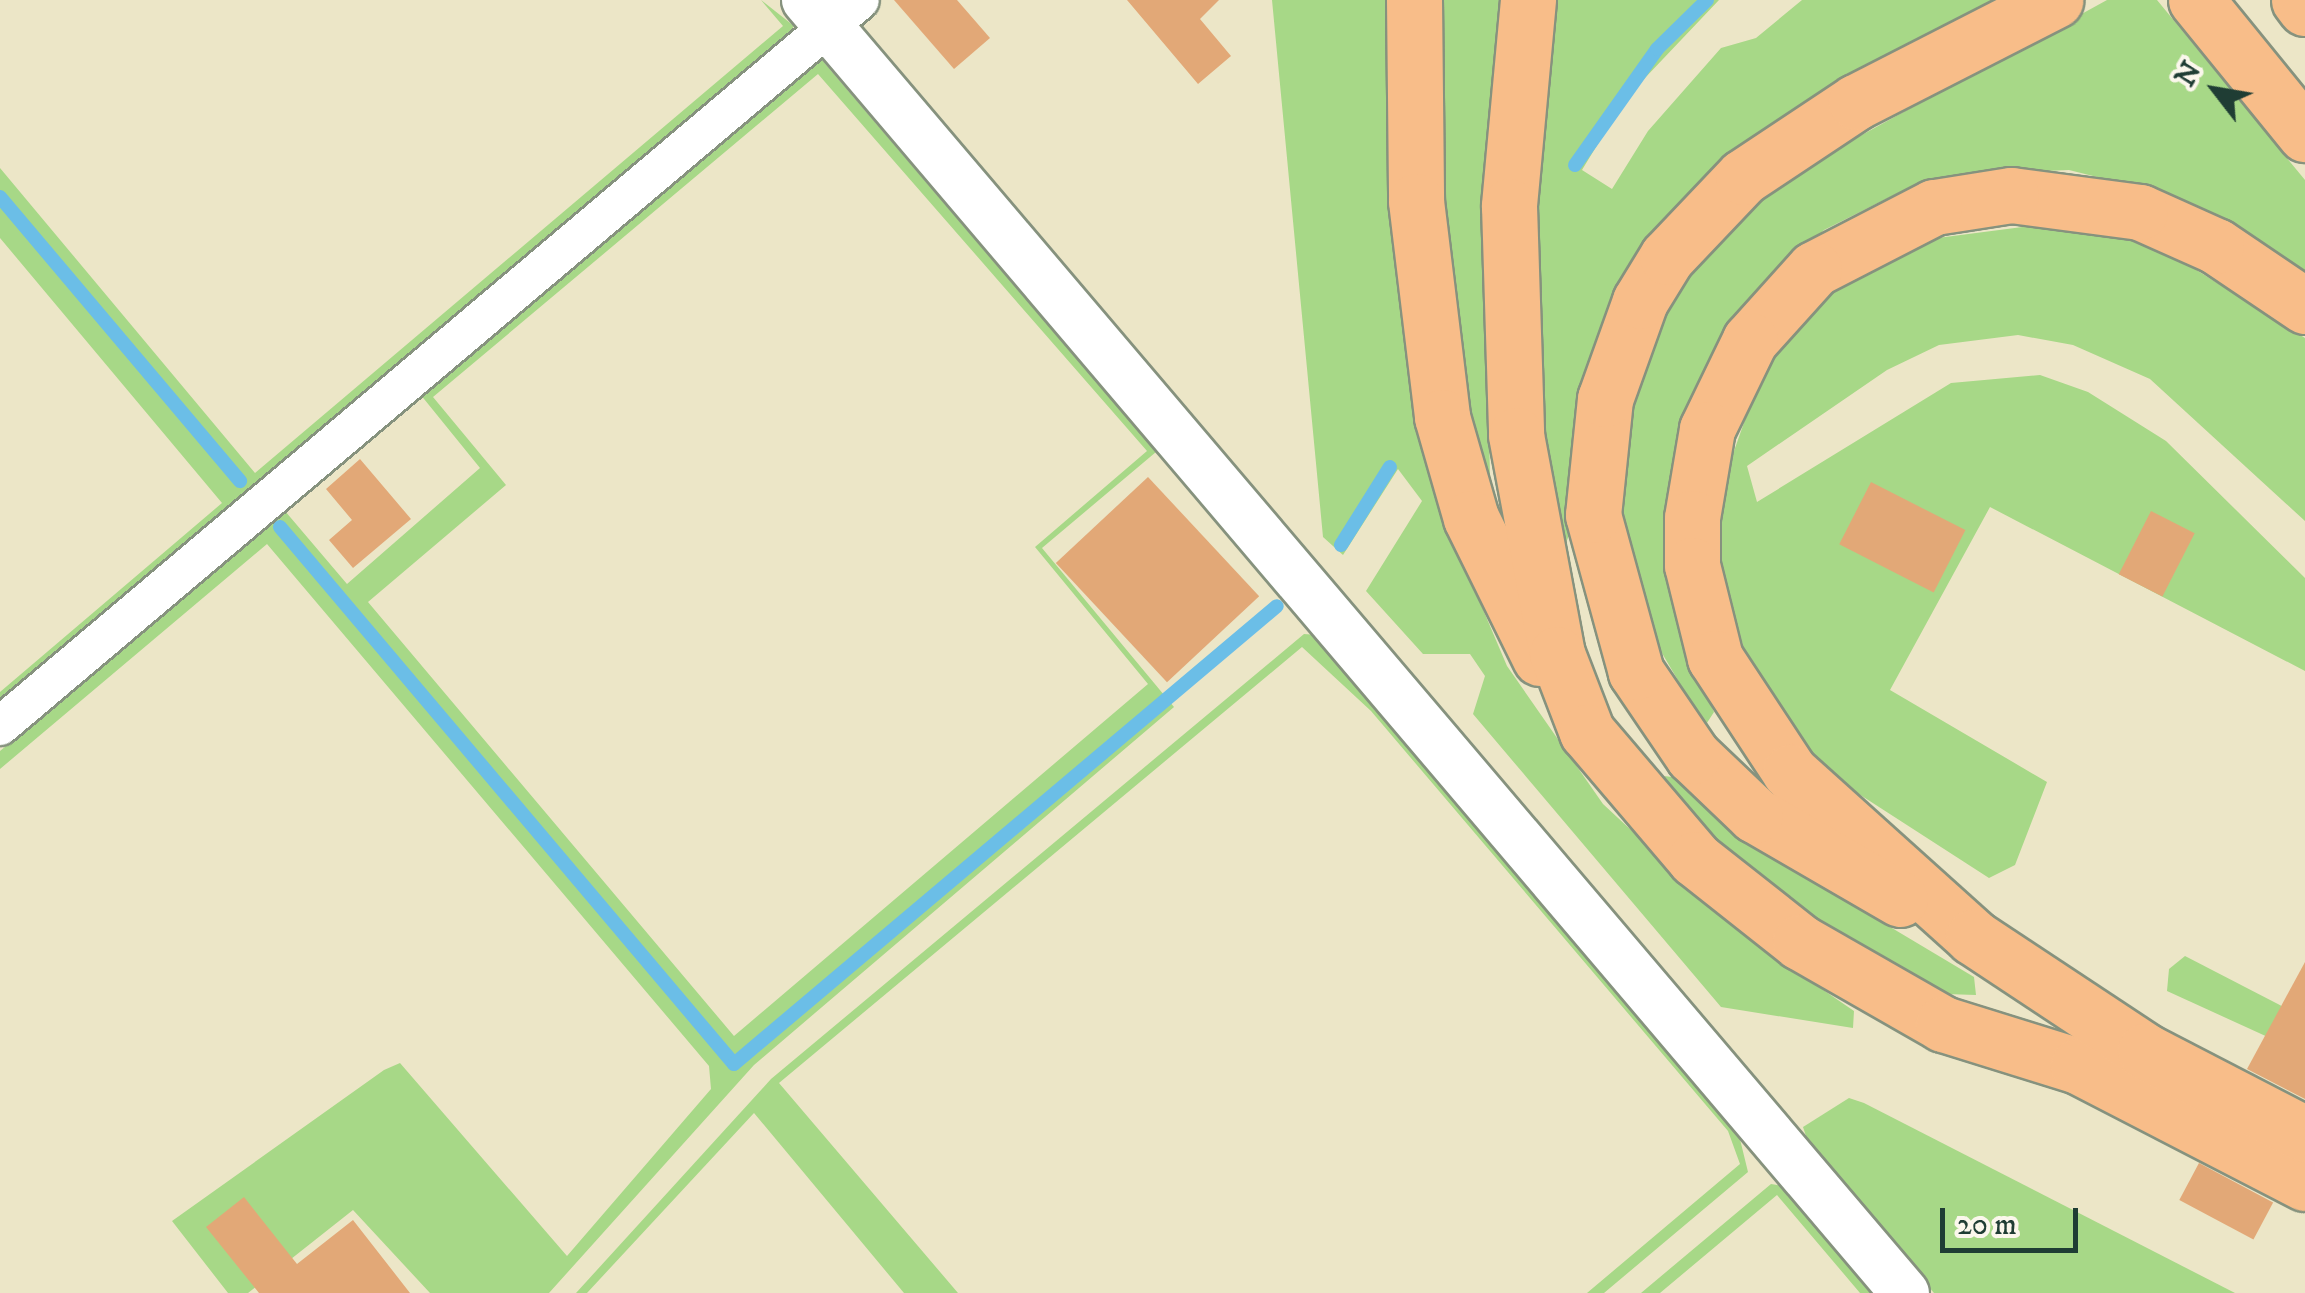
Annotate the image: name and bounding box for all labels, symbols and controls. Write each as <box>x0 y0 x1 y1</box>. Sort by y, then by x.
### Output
north arrow <box>2165 40 2265 140</box>
text: N <box>2168 55 2210 93</box>
scale bar <box>1945 1188 2082 1250</box>
text: 20 m <box>1957 1207 2017 1244</box>

